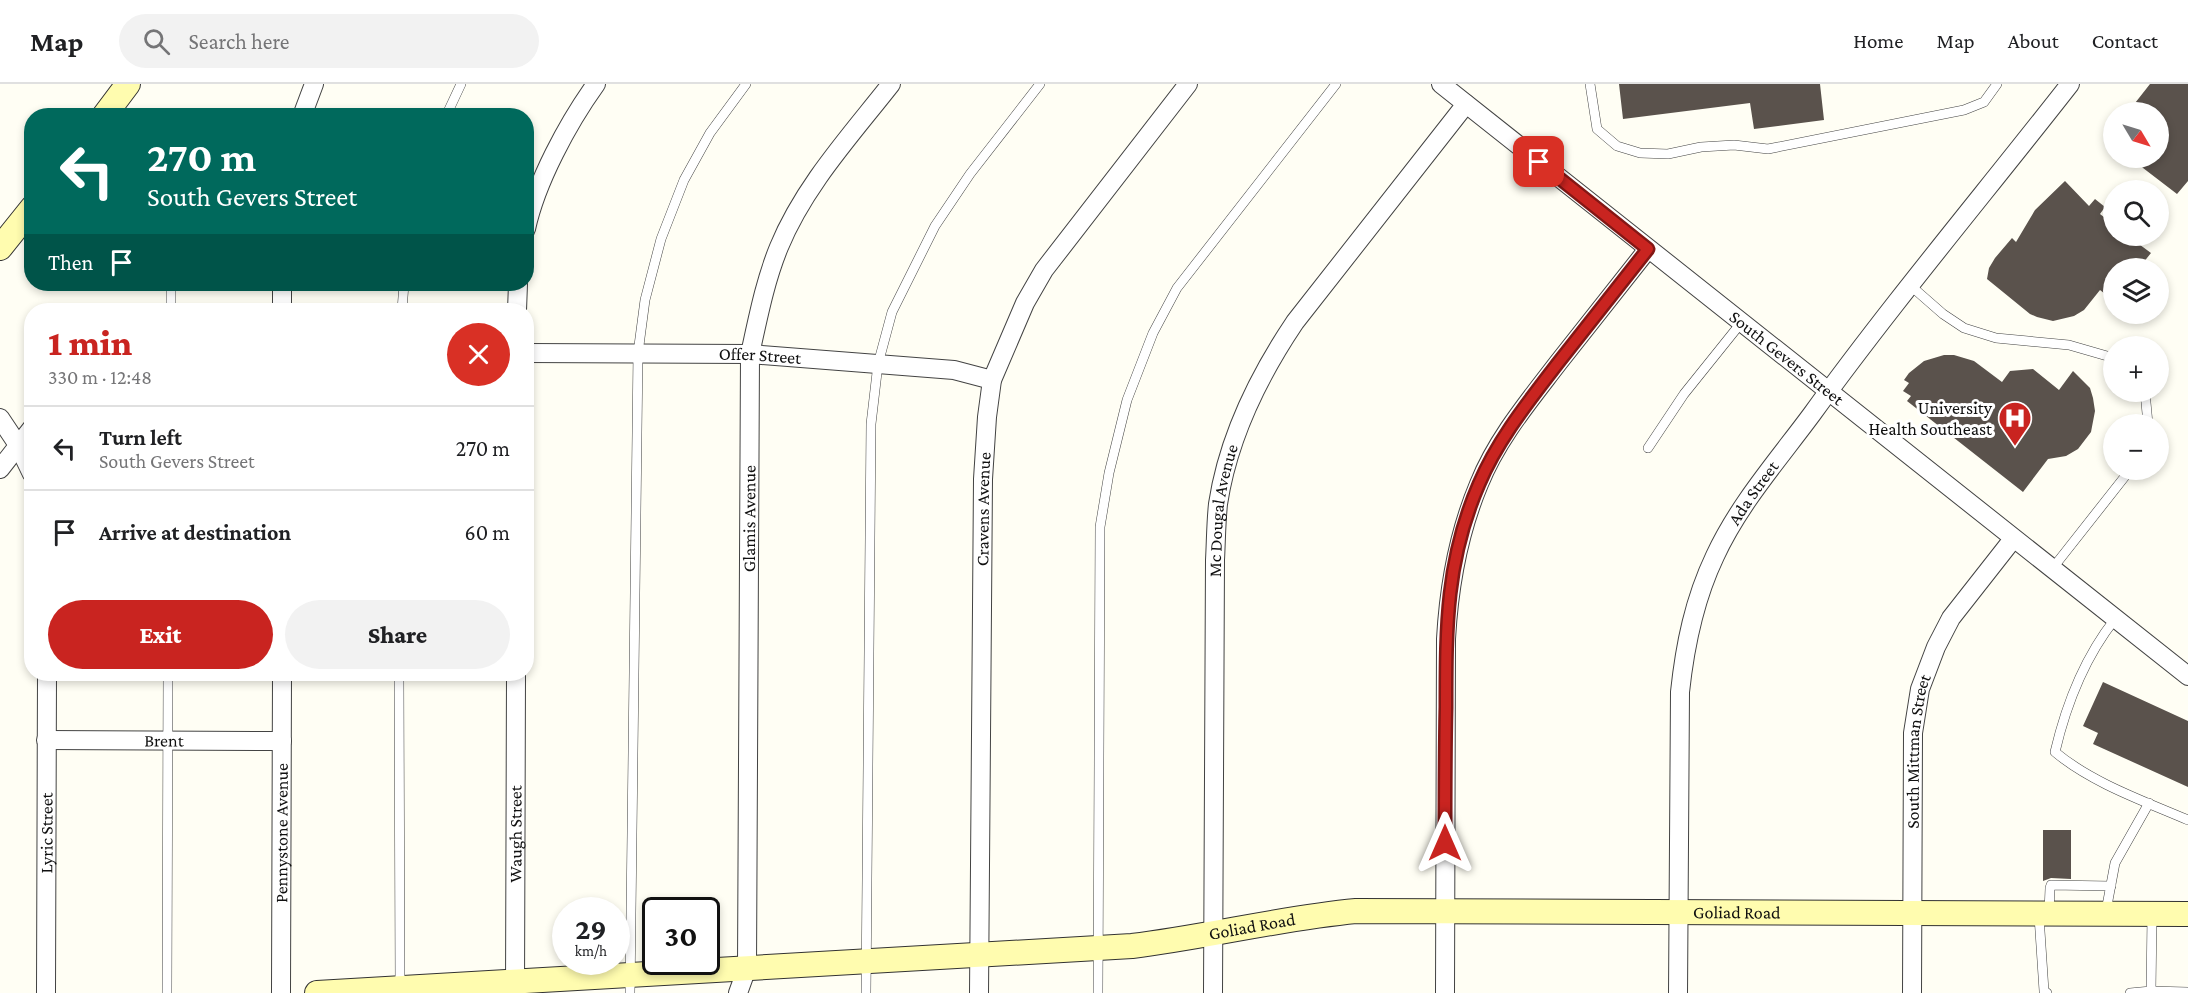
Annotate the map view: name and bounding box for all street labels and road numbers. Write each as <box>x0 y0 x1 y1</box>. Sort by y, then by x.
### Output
street label: South Gevers Street <box>1725 307 1849 410</box>
street label: Offer Street <box>719 344 803 368</box>
street label: Mc Dougal Avenue <box>1205 442 1242 577</box>
street label: Cravens Avenue <box>972 451 995 566</box>
street label: Ada Street <box>1724 456 1783 529</box>
street label: Glamis Avenue <box>739 465 759 572</box>
street label: South Mittman Street <box>1903 670 1935 829</box>
street label: Brent <box>144 730 185 751</box>
street label: Pennystone Avenue <box>271 763 292 903</box>
street label: Waugh Street <box>505 784 526 883</box>
street label: Lyric Street <box>36 791 57 874</box>
street label: Goliad Road <box>1693 902 1781 923</box>
street label: Goliad Road <box>1207 909 1297 944</box>

